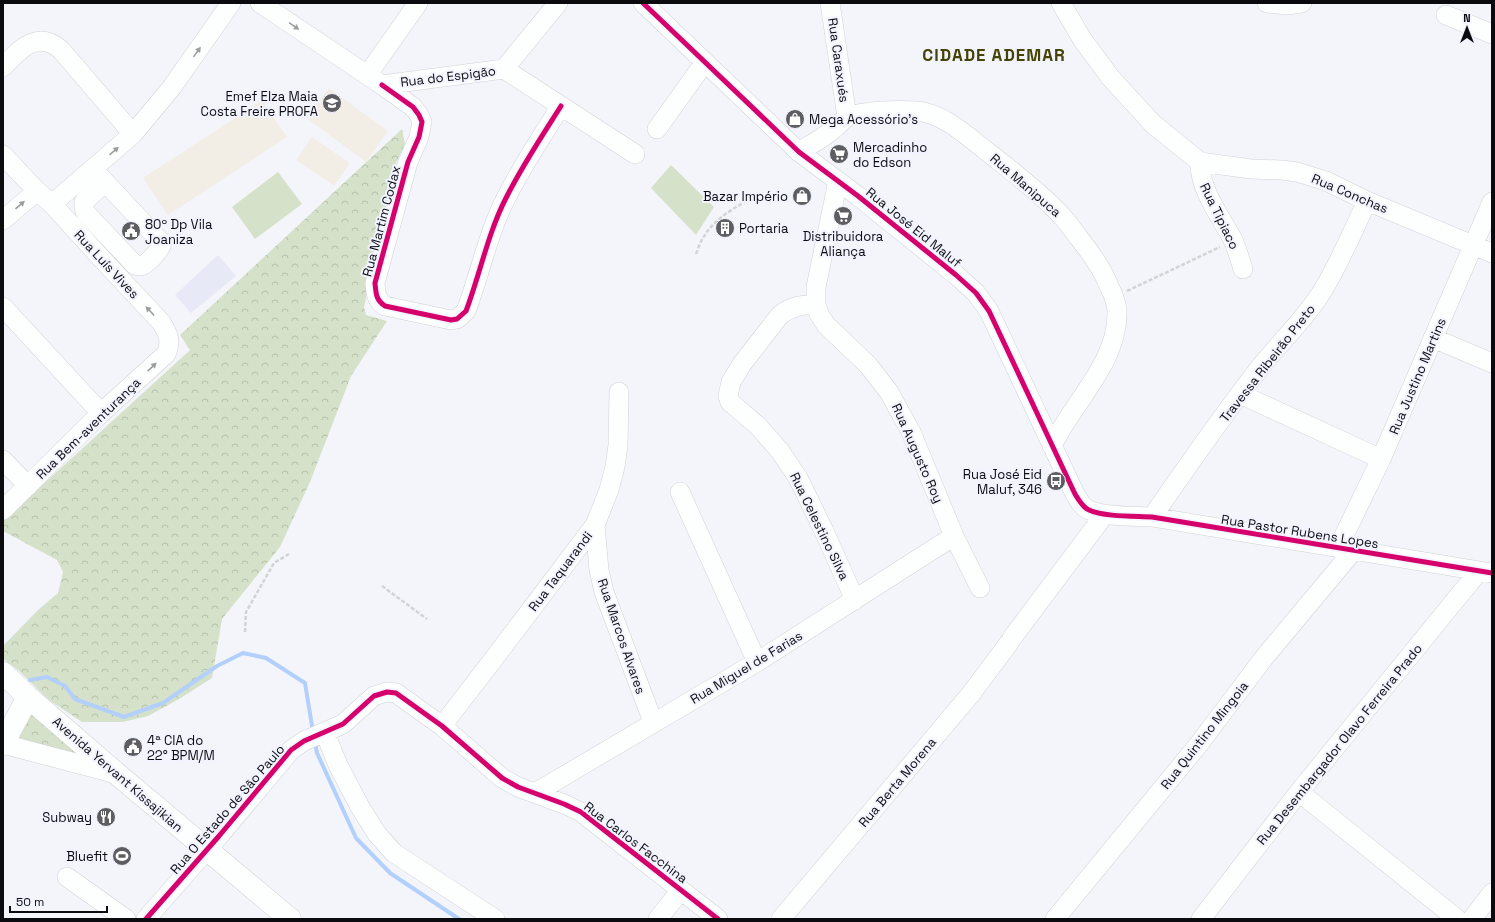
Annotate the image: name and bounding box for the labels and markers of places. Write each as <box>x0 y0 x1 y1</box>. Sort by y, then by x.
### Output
place label: Emef Elza Maia Costa Freire PROFA <box>201 88 319 120</box>
school or university icon: Emef Elza Maia Costa Freire PROFA <box>321 92 343 114</box>
shop icon: Mega Acessório's <box>784 108 806 130</box>
place label: Mega Acessório's <box>809 111 918 128</box>
place label: Mercadinho do Edson <box>853 139 927 171</box>
supermarket icon: Mercadinho do Edson <box>828 143 850 165</box>
shop icon: Bazar Império <box>791 185 813 207</box>
place label: Bazar Império <box>703 188 788 205</box>
supermarket icon: Distribuidora Aliança <box>832 205 854 227</box>
place label: 80º Dp Vila Joaniza <box>145 216 213 248</box>
building icon: Portaria <box>714 217 736 239</box>
public building icon: 80º Dp Vila Joaniza <box>120 220 142 242</box>
place label: Portaria <box>739 220 789 237</box>
place label: Distribuidora Aliança <box>803 228 884 260</box>
place label: Rua José Eid Maluf, 346 <box>963 466 1042 498</box>
bus stop icon: Rua José Eid Maluf, 346 <box>1045 470 1067 492</box>
place label: 4ª CIA do 22° BPM/M <box>147 732 215 764</box>
public building icon: 4ª CIA do 22° BPM/M <box>122 736 144 758</box>
restaurant icon: Subway <box>95 806 117 828</box>
place label: Subway <box>42 809 92 826</box>
sports icon: Bluefit <box>111 845 133 867</box>
place label: Bluefit <box>66 848 108 865</box>

